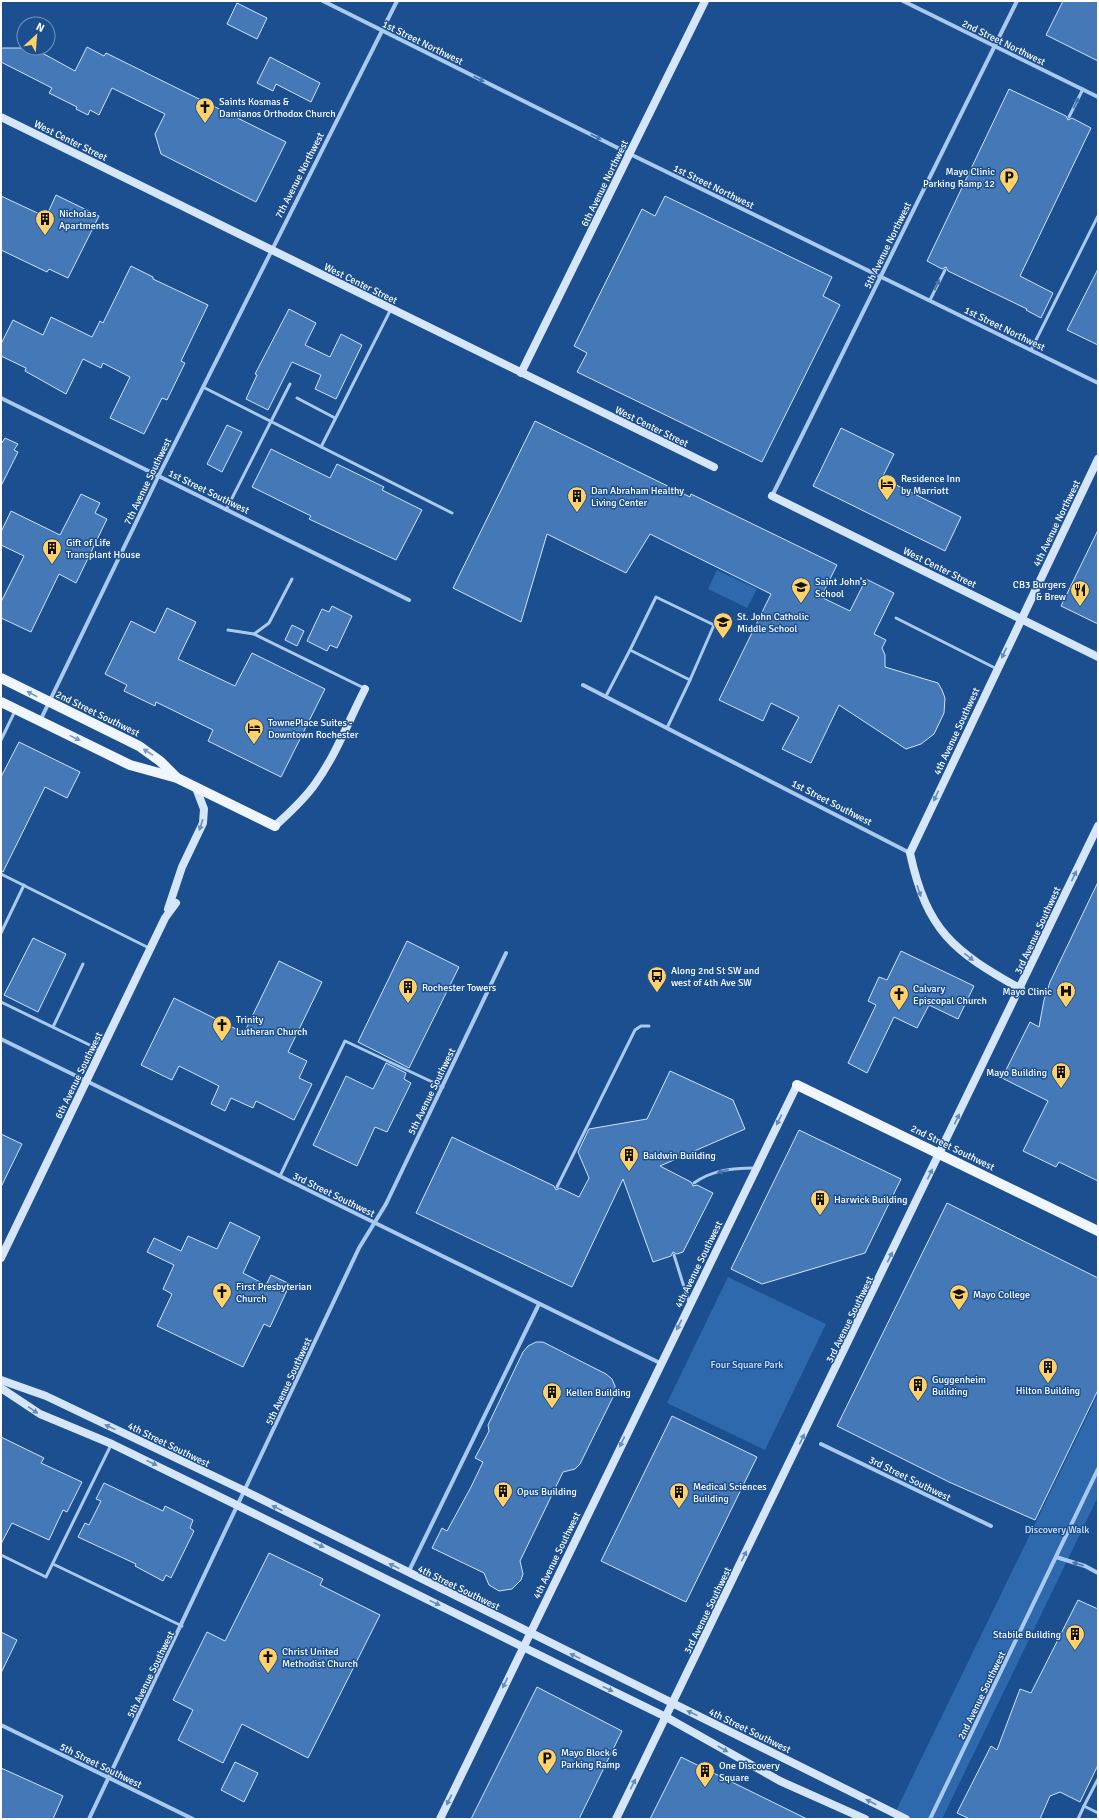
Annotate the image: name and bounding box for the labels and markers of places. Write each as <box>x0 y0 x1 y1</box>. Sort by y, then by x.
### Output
church icon: Saints Kosmas & Damianos Orthodox Church <box>194 96 216 124</box>
place label: Saints Kosmas & Damianos Orthodox Church <box>219 96 336 120</box>
place label: Mayo Clinic Parking Ramp 12 <box>923 166 995 190</box>
parking icon: Mayo Clinic Parking Ramp 12 <box>998 166 1020 194</box>
building icon: Nicholas Apartments <box>34 208 56 236</box>
place label: Nicholas Apartments <box>59 208 110 232</box>
hotel icon: Residence Inn by Marriott <box>876 473 898 501</box>
place label: Residence Inn by Marriott <box>901 473 960 497</box>
building icon: Dan Abraham Healthy Living Center <box>566 485 588 513</box>
place label: Dan Abraham Healthy Living Center <box>591 485 684 509</box>
building icon: Gift of Life Transplant House <box>41 537 63 565</box>
place label: Gift of Life Transplant House <box>66 537 140 561</box>
school or university icon: Saint John's School <box>790 576 812 604</box>
place label: Saint John's School <box>815 576 867 600</box>
place label: CB3 Burgers & Brew <box>1013 579 1067 603</box>
restaurant icon: CB3 Burgers & Brew <box>1069 579 1091 607</box>
school or university icon: St. John Catholic Middle School <box>712 611 734 639</box>
place label: St. John Catholic Middle School <box>737 611 809 635</box>
hotel icon: TownePlace Suites - Downtown Rochester <box>243 717 265 745</box>
place label: TownePlace Suites - Downtown Rochester <box>268 717 359 741</box>
bus stop icon: Along 2nd St SW and west of 4th Ave SW <box>646 965 668 993</box>
place label: Along 2nd St SW and west of 4th Ave SW <box>671 965 759 989</box>
building icon: Rochester Towers <box>397 976 419 1004</box>
hospital icon: Mayo Clinic <box>1055 980 1077 1008</box>
place label: Rochester Towers <box>422 982 497 994</box>
church icon: Calvary Episcopal Church <box>888 983 910 1011</box>
place label: Calvary Episcopal Church <box>913 983 987 1007</box>
place label: Mayo Clinic <box>1003 986 1052 998</box>
church icon: Trinity Lutheran Church <box>211 1014 233 1042</box>
place label: Trinity Lutheran Church <box>236 1014 307 1038</box>
building icon: Mayo Building <box>1050 1061 1072 1089</box>
place label: Mayo Building <box>986 1067 1047 1079</box>
building icon: Baldwin Building <box>618 1144 640 1172</box>
place label: Baldwin Building <box>643 1150 716 1162</box>
building icon: Harwick Building <box>809 1188 831 1216</box>
place label: Harwick Building <box>834 1194 908 1206</box>
church icon: First Presbyterian Church <box>211 1281 233 1309</box>
place label: First Presbyterian Church <box>236 1281 312 1305</box>
school or university icon: Mayo College <box>948 1283 970 1311</box>
place label: Mayo College <box>973 1289 1030 1301</box>
building icon: Hilton Building <box>1037 1356 1059 1384</box>
building icon: Guggenheim Building <box>907 1374 929 1402</box>
place label: Guggenheim Building <box>932 1374 986 1398</box>
building icon: Kellen Building <box>541 1381 563 1409</box>
place label: Hilton Building <box>1016 1385 1080 1397</box>
place label: Kellen Building <box>566 1387 631 1399</box>
building icon: Opus Building <box>492 1480 514 1508</box>
building icon: Medical Sciences Building <box>668 1481 690 1509</box>
place label: Medical Sciences Building <box>693 1481 767 1505</box>
place label: Opus Building <box>517 1486 577 1498</box>
building icon: Stabile Building <box>1064 1623 1086 1651</box>
place label: Stabile Building <box>993 1629 1061 1641</box>
church icon: Christ United Methodist Church <box>257 1646 279 1674</box>
place label: Christ United Methodist Church <box>282 1646 358 1670</box>
parking icon: Mayo Block 6 Parking Ramp <box>536 1747 558 1775</box>
place label: Mayo Block 6 Parking Ramp <box>561 1747 620 1771</box>
building icon: One Discovery Square <box>694 1760 716 1788</box>
place label: One Discovery Square <box>719 1760 780 1784</box>

